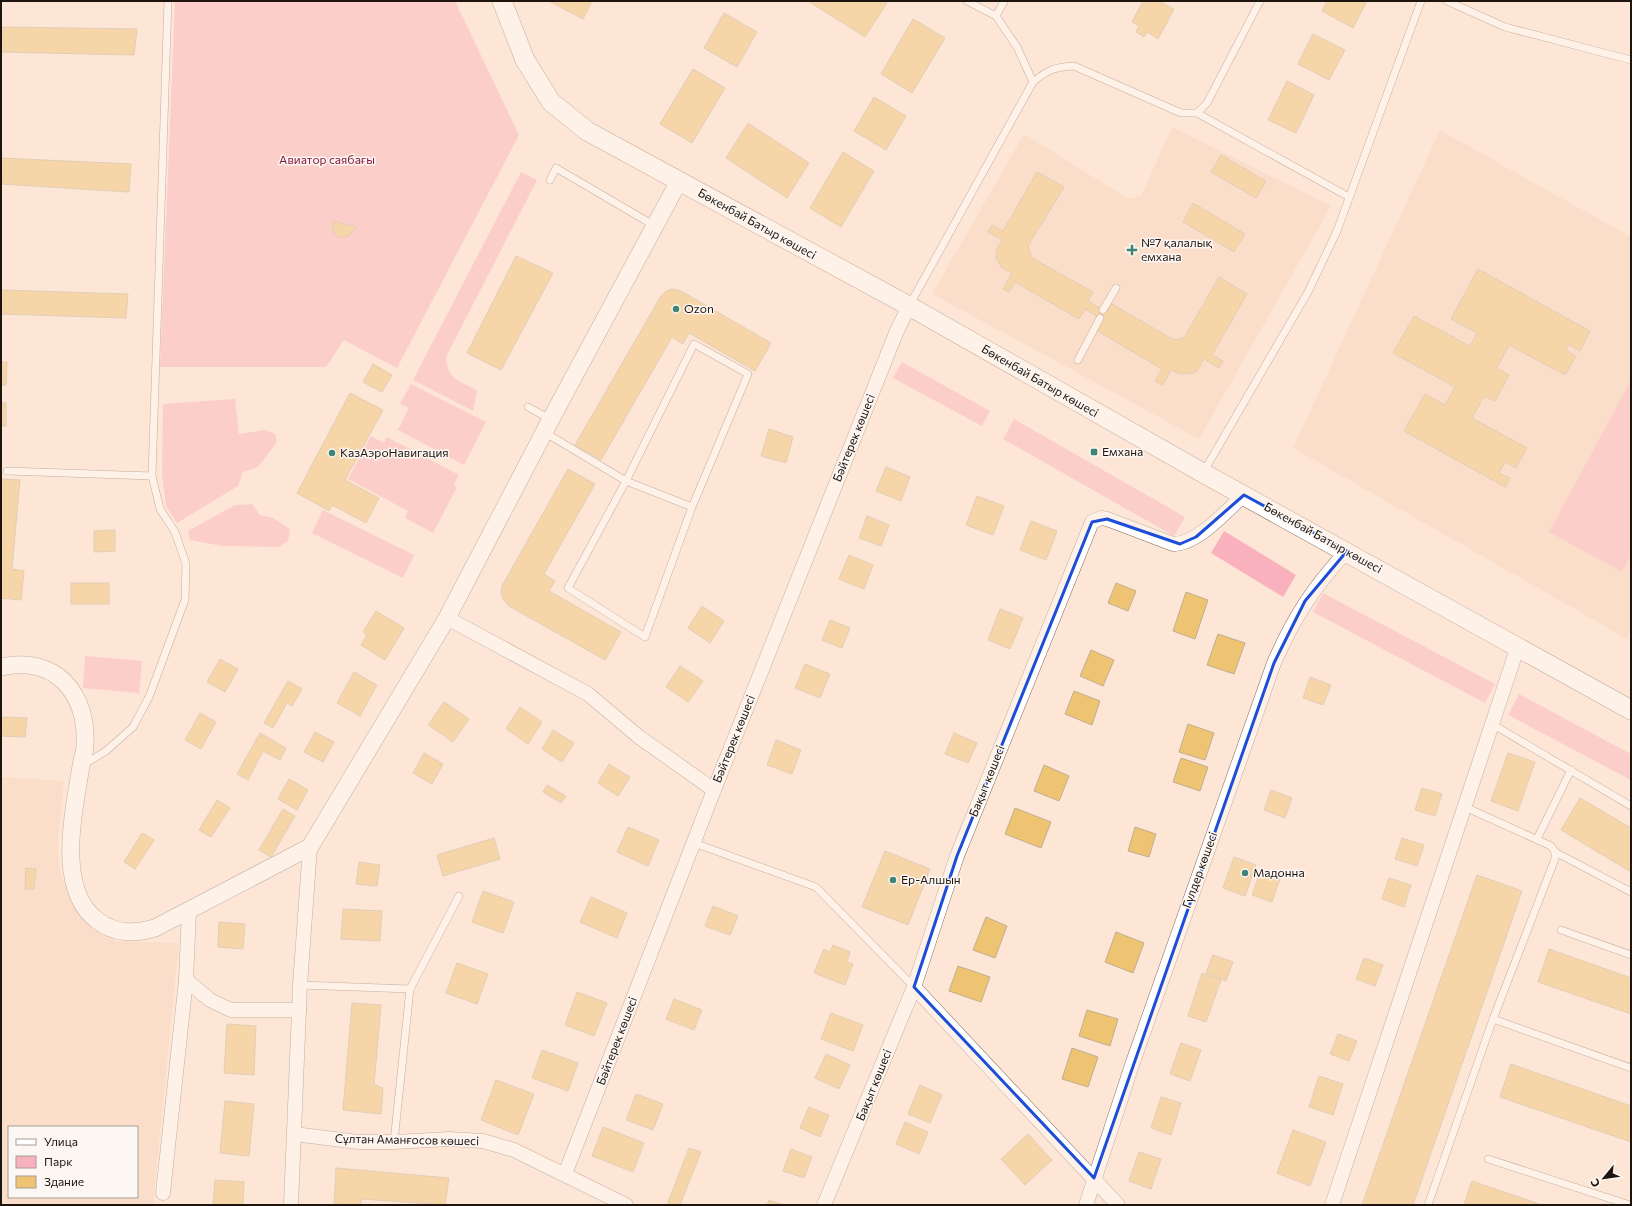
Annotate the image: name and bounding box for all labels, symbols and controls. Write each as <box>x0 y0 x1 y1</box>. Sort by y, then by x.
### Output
park label: Авиатор саябағы <box>279 152 375 166</box>
street label: Бөкенбай Батыр көшесі <box>696 185 819 261</box>
place label: №7 қалалық емхана <box>1141 235 1212 263</box>
marker: №7 қалалық емхана <box>1126 244 1138 256</box>
place label: Ozon <box>684 301 714 315</box>
marker: Ozon <box>671 304 681 314</box>
street label: Бөкенбай Батыр көшесі <box>980 341 1101 419</box>
street label: Бәйтерек көшесі <box>829 392 877 484</box>
place label: Емхана <box>1102 444 1143 458</box>
place label: КазАэроНавигация <box>340 445 449 459</box>
marker: Емхана <box>1089 447 1099 457</box>
marker: КазАэроНавигация <box>327 448 337 458</box>
street label: Бөкенбай Батыр көшесі <box>1262 499 1385 575</box>
street label: Бәйтерек көшесі <box>709 693 757 785</box>
street label: Бақыт көшесі <box>965 743 1007 818</box>
street label: Гүлдер көшесі <box>1179 830 1219 910</box>
place label: Мадонна <box>1253 865 1305 879</box>
marker: Мадонна <box>1240 868 1250 878</box>
place label: Ер-Алшын <box>901 872 961 886</box>
marker: Ер-Алшын <box>888 875 898 885</box>
street label: Бәйтерек көшесі <box>593 995 639 1087</box>
street label: Бақыт көшесі <box>852 1047 894 1122</box>
legend <box>8 1126 138 1198</box>
street label: Сұлтан Аманғосов көшесі <box>335 1131 479 1147</box>
text: Улица <box>44 1134 78 1148</box>
text: Парк <box>44 1154 73 1168</box>
north arrow <box>1584 1158 1624 1198</box>
text: Здание <box>44 1174 84 1188</box>
text: С <box>1587 1176 1602 1190</box>

